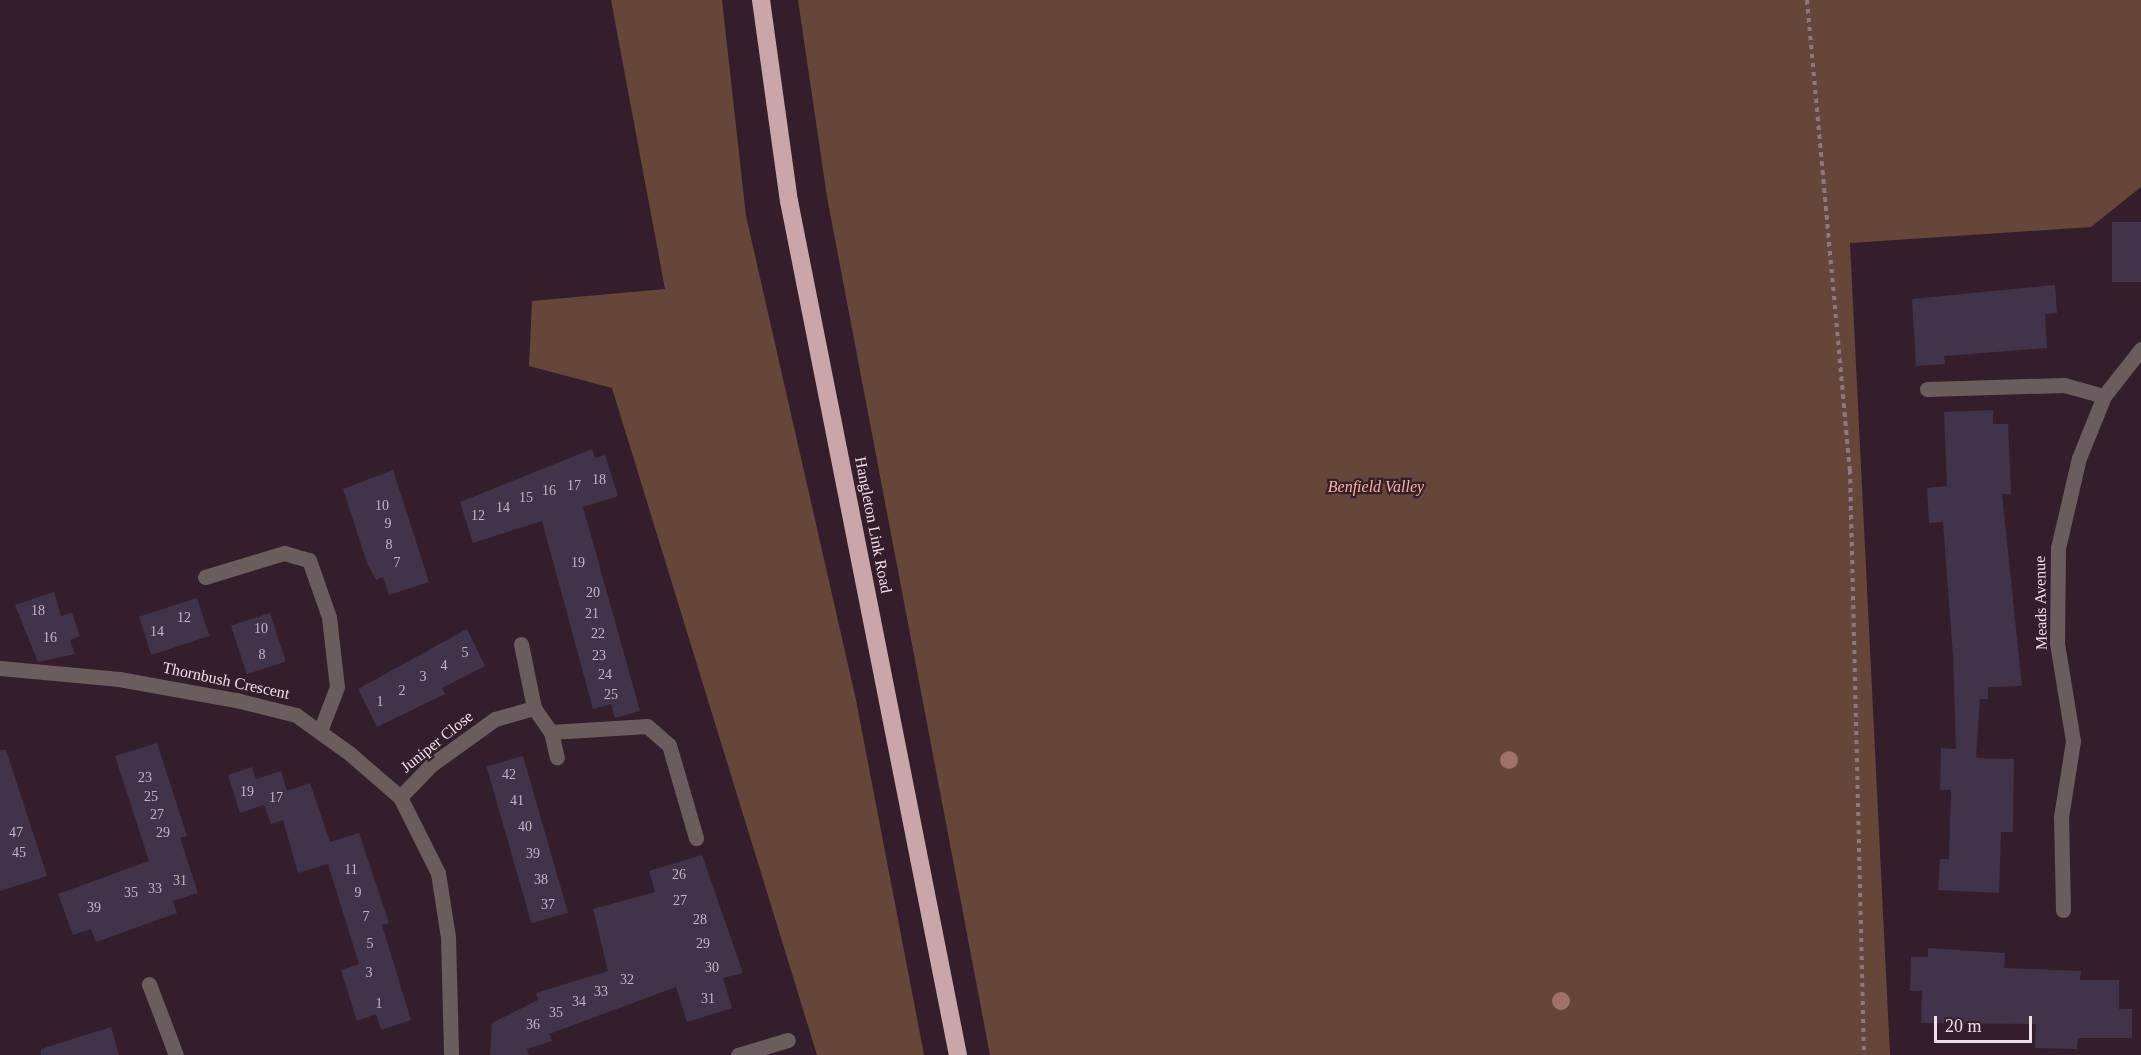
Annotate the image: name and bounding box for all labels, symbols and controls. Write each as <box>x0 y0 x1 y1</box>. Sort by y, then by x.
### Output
street label: Hangleton Link Road <box>850 455 896 595</box>
house number: 18 <box>592 472 606 488</box>
park label: Benfield Valley <box>1328 477 1424 497</box>
house number: 17 <box>567 478 581 494</box>
house number: 16 <box>542 483 556 499</box>
house number: 15 <box>519 490 533 506</box>
house number: 10 <box>375 498 389 514</box>
house number: 14 <box>496 500 510 516</box>
house number: 12 <box>471 508 485 524</box>
house number: 9 <box>385 516 392 532</box>
house number: 8 <box>386 537 392 553</box>
house number: 7 <box>394 555 400 571</box>
house number: 19 <box>571 555 585 571</box>
street label: Meads Avenue <box>2031 555 2051 651</box>
house number: 20 <box>586 585 600 601</box>
house number: 18 <box>31 603 45 619</box>
house number: 21 <box>585 606 599 622</box>
house number: 12 <box>177 610 191 626</box>
house number: 10 <box>254 621 268 637</box>
house number: 14 <box>150 624 164 640</box>
house number: 22 <box>591 626 605 642</box>
house number: 16 <box>43 630 57 646</box>
house number: 5 <box>462 645 468 661</box>
house number: 8 <box>258 647 266 663</box>
house number: 23 <box>592 648 606 664</box>
street label: Thornbush Crescent <box>161 658 291 704</box>
house number: 4 <box>440 658 448 674</box>
house number: 24 <box>598 667 612 683</box>
house number: 3 <box>420 669 426 685</box>
house number: 2 <box>398 683 406 699</box>
house number: 25 <box>604 687 618 703</box>
house number: 1 <box>376 694 384 710</box>
street label: Juniper Close <box>397 707 477 777</box>
house number: 42 <box>502 767 516 783</box>
house number: 23 <box>138 770 152 786</box>
house number: 19 <box>240 784 254 800</box>
house number: 25 <box>144 789 158 805</box>
house number: 17 <box>269 790 283 806</box>
house number: 41 <box>510 793 524 809</box>
house number: 27 <box>150 807 164 823</box>
house number: 40 <box>518 819 532 835</box>
house number: 47 <box>9 825 23 841</box>
house number: 29 <box>156 825 170 841</box>
house number: 45 <box>12 845 26 861</box>
house number: 39 <box>526 846 540 862</box>
house number: 11 <box>344 862 358 878</box>
house number: 26 <box>672 867 686 883</box>
house number: 38 <box>534 872 548 888</box>
house number: 31 <box>173 873 187 889</box>
house number: 33 <box>148 881 162 897</box>
house number: 35 <box>124 885 138 901</box>
house number: 9 <box>354 885 362 901</box>
house number: 27 <box>673 893 687 909</box>
house number: 37 <box>541 897 555 913</box>
house number: 39 <box>87 900 101 916</box>
house number: 7 <box>362 909 370 925</box>
house number: 28 <box>693 912 707 928</box>
house number: 5 <box>366 936 374 952</box>
house number: 29 <box>696 936 710 952</box>
house number: 30 <box>705 960 719 976</box>
house number: 3 <box>366 965 372 981</box>
house number: 32 <box>620 972 634 988</box>
house number: 33 <box>594 984 608 1000</box>
house number: 31 <box>701 991 715 1007</box>
house number: 34 <box>572 994 586 1010</box>
house number: 1 <box>376 996 382 1012</box>
scale bar <box>1937 1004 2034 1042</box>
house number: 35 <box>549 1005 563 1021</box>
text: 20 m <box>1945 1016 1982 1036</box>
house number: 36 <box>526 1017 540 1033</box>

